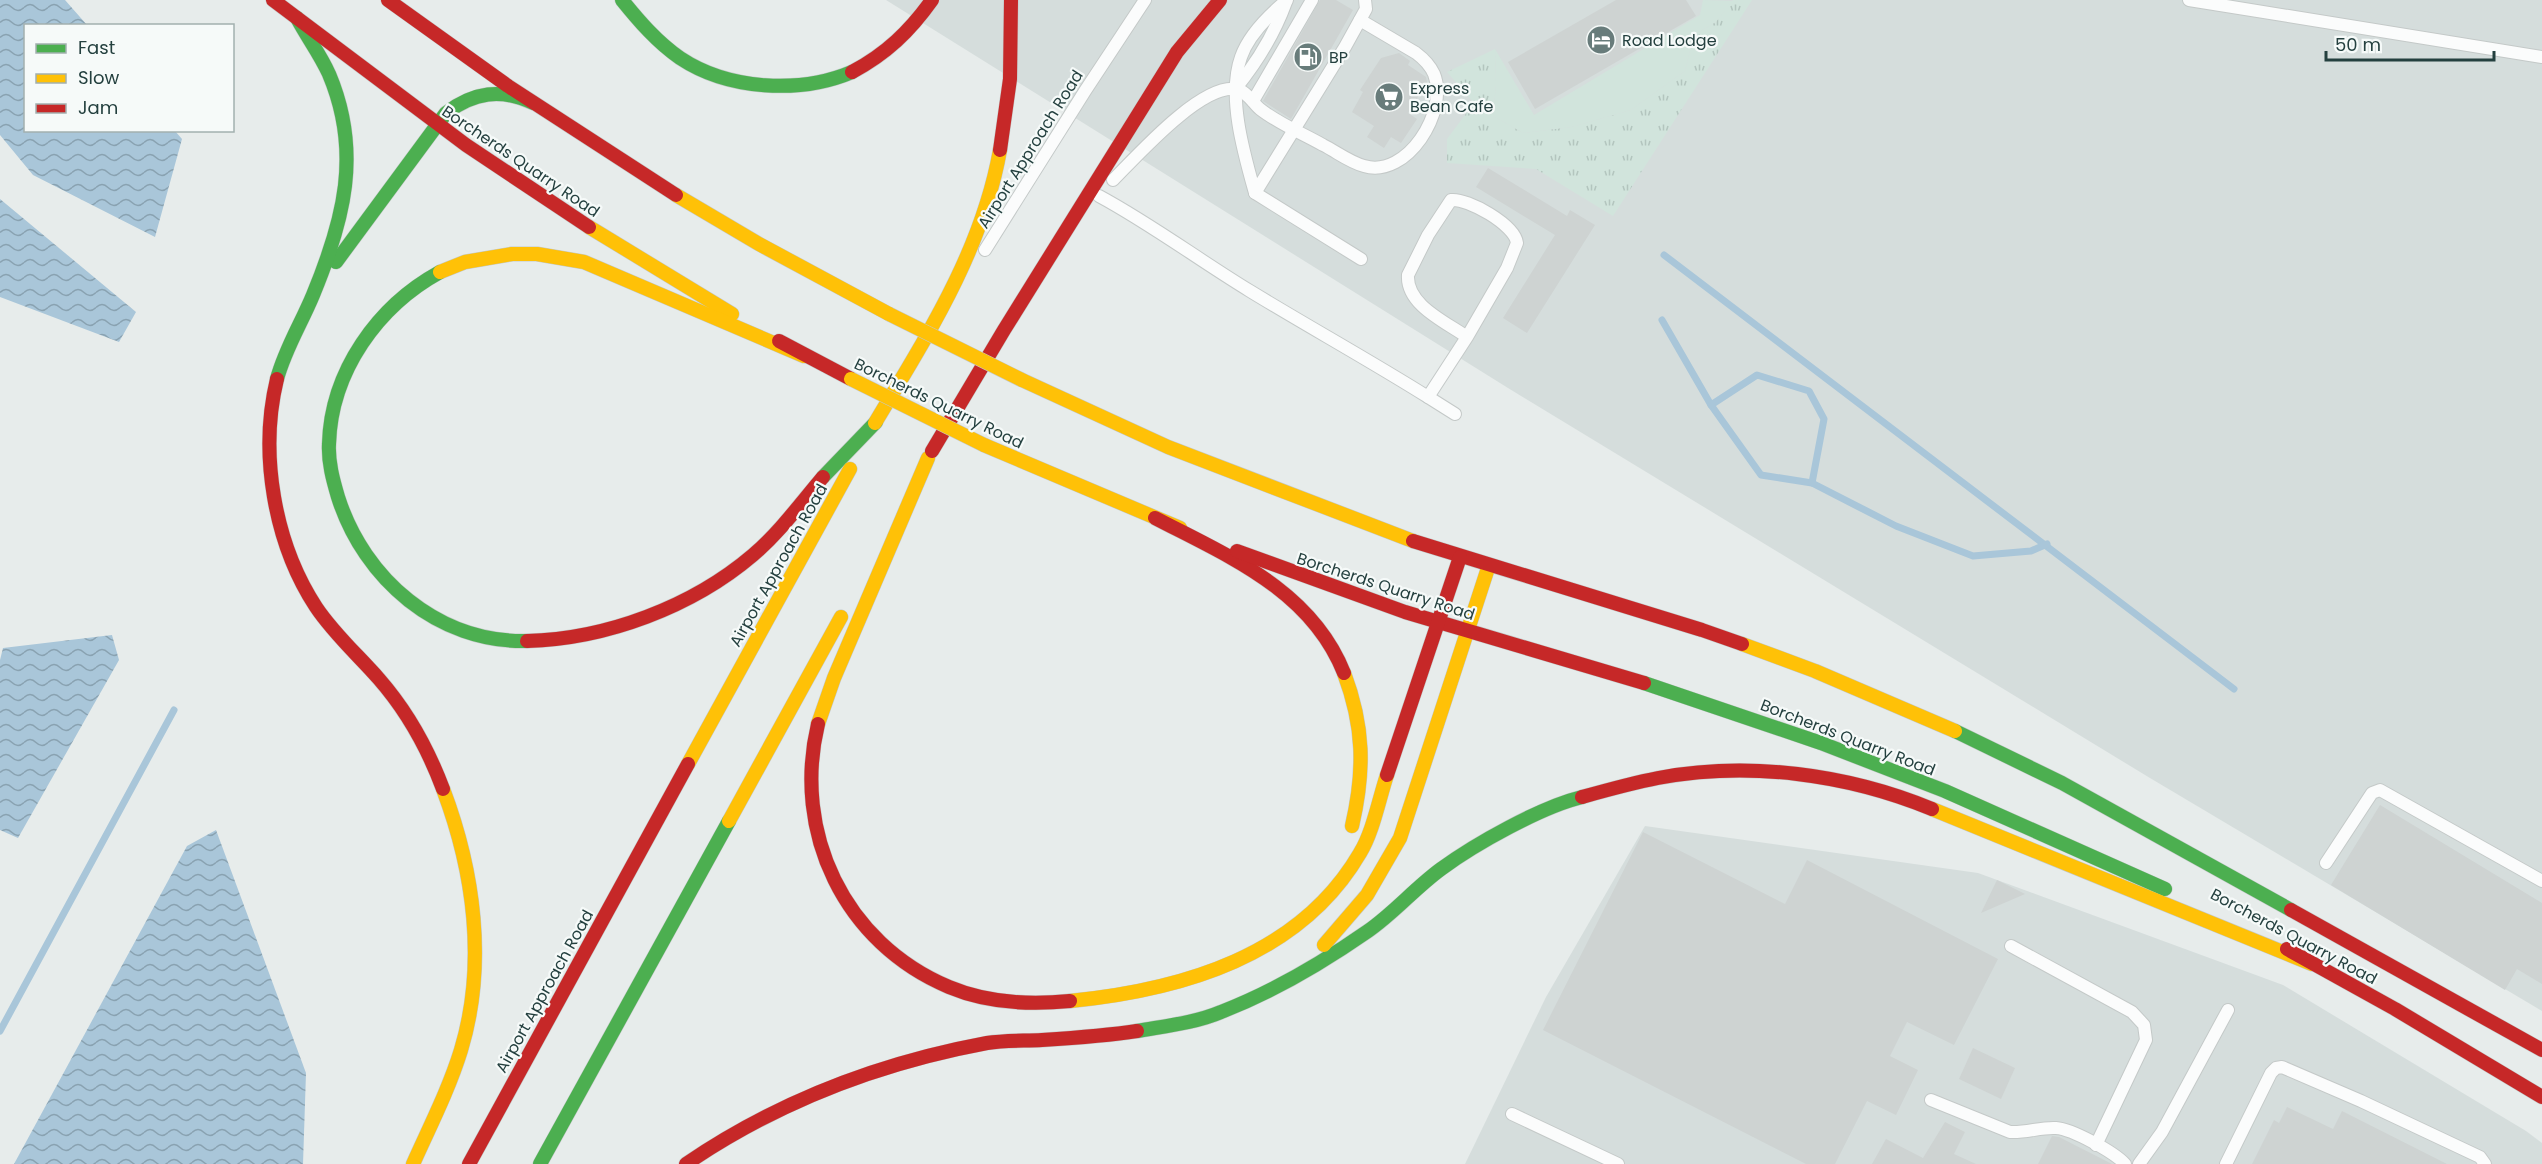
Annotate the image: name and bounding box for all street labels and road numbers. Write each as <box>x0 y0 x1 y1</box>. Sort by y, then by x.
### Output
street label: Airport Approach Road <box>972 66 1089 233</box>
street label: Borcherds Quarry Road <box>437 100 604 223</box>
street label: Borcherds Quarry Road <box>850 352 1027 455</box>
street label: Airport Approach Road <box>724 480 833 651</box>
street label: Borcherds Quarry Road <box>1294 547 1478 626</box>
street label: Borcherds Quarry Road <box>1757 693 1939 781</box>
street label: Borcherds Quarry Road <box>2206 883 2381 990</box>
street label: Airport Approach Road <box>490 906 599 1077</box>

